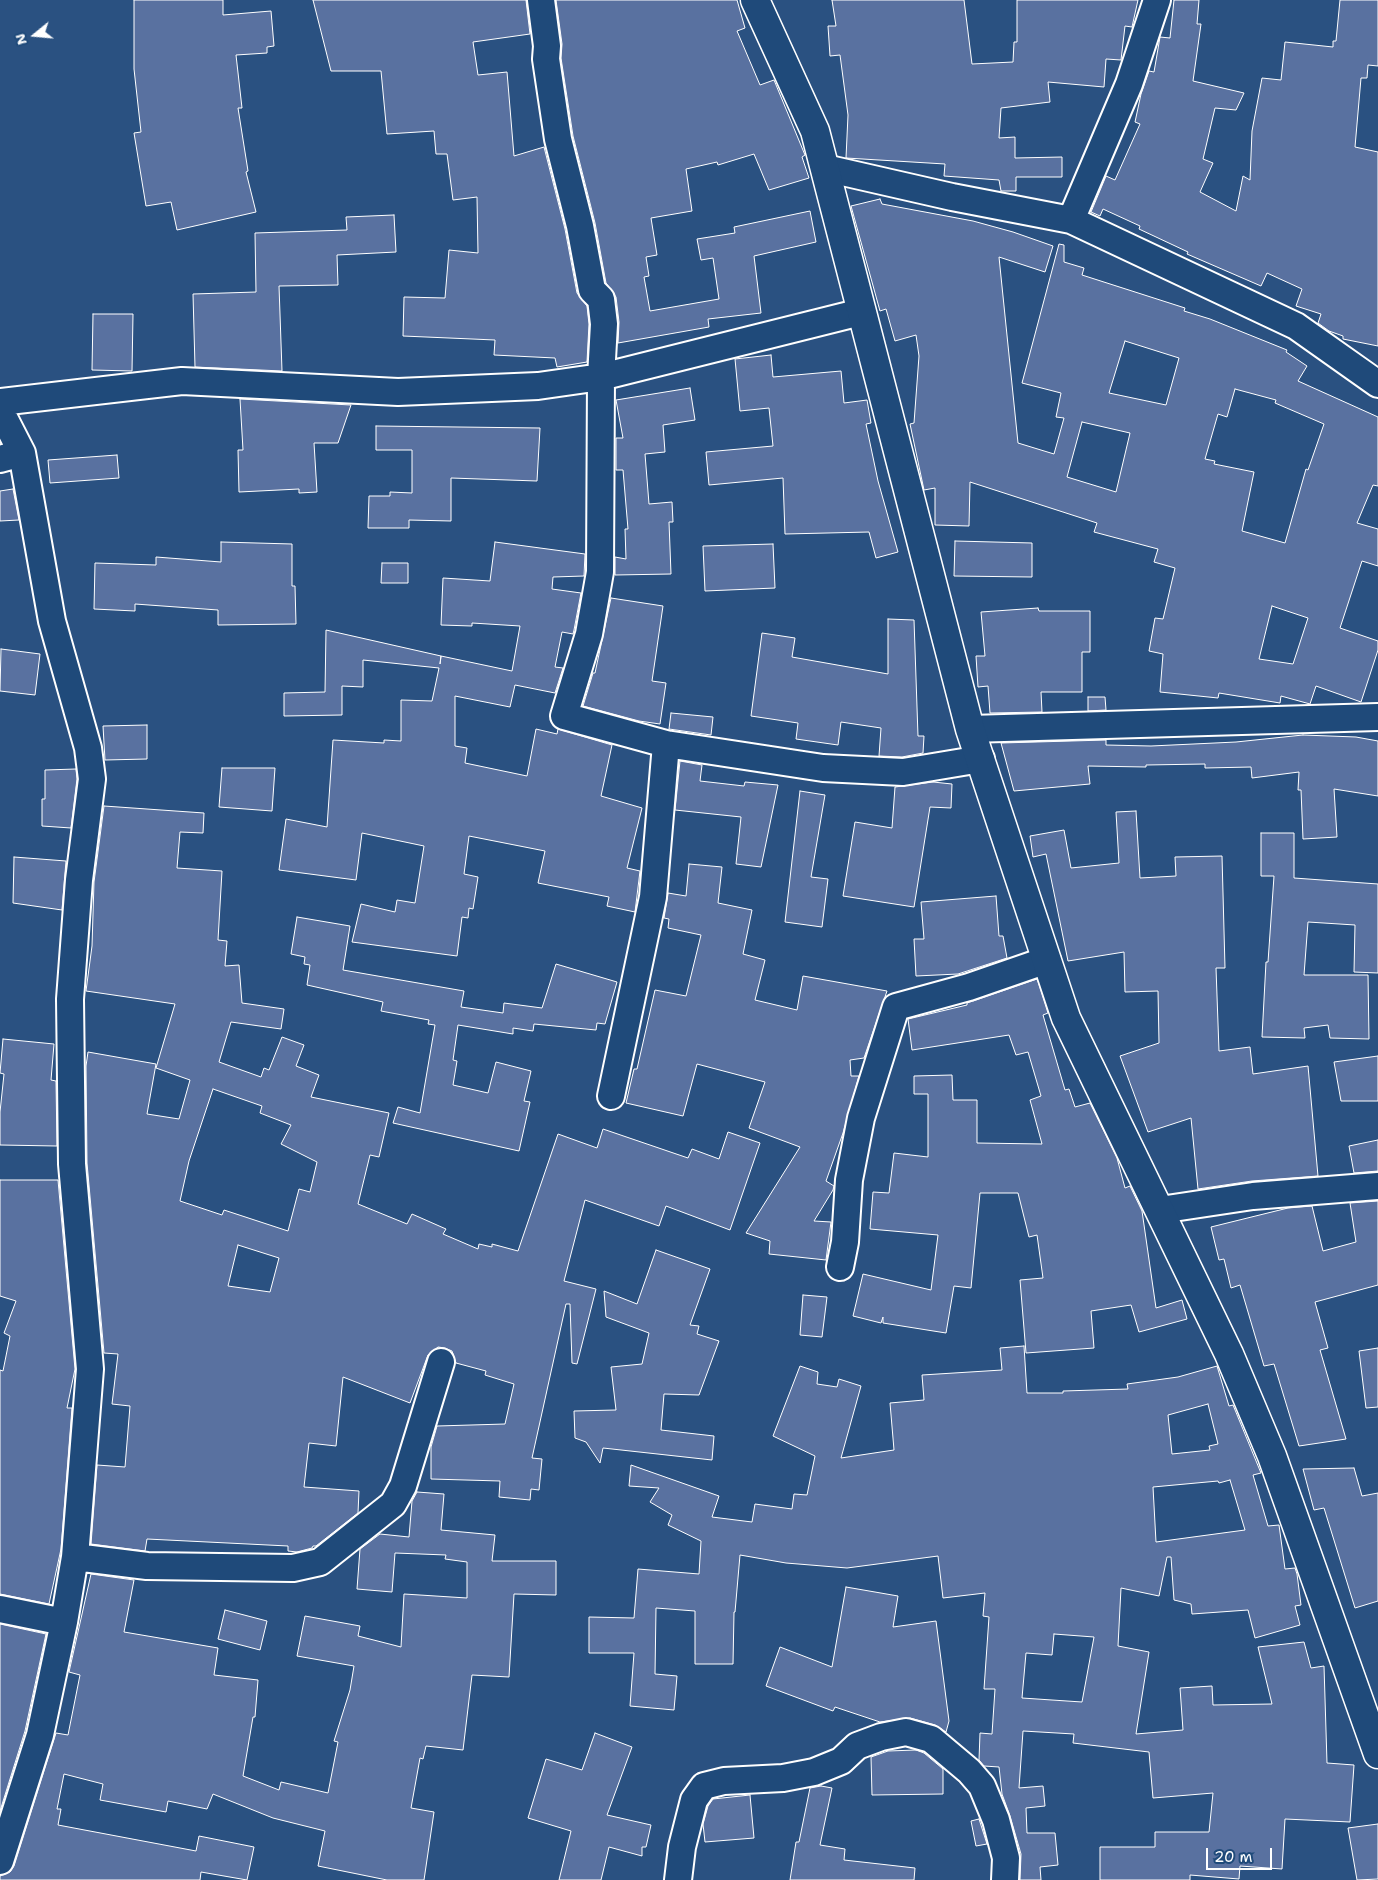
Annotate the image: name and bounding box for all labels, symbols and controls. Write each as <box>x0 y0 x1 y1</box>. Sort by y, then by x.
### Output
north arrow <box>10 10 60 60</box>
text: N <box>10 31 31 47</box>
scale bar <box>1208 1838 1274 1870</box>
text: 20 m <box>1214 1847 1253 1867</box>

